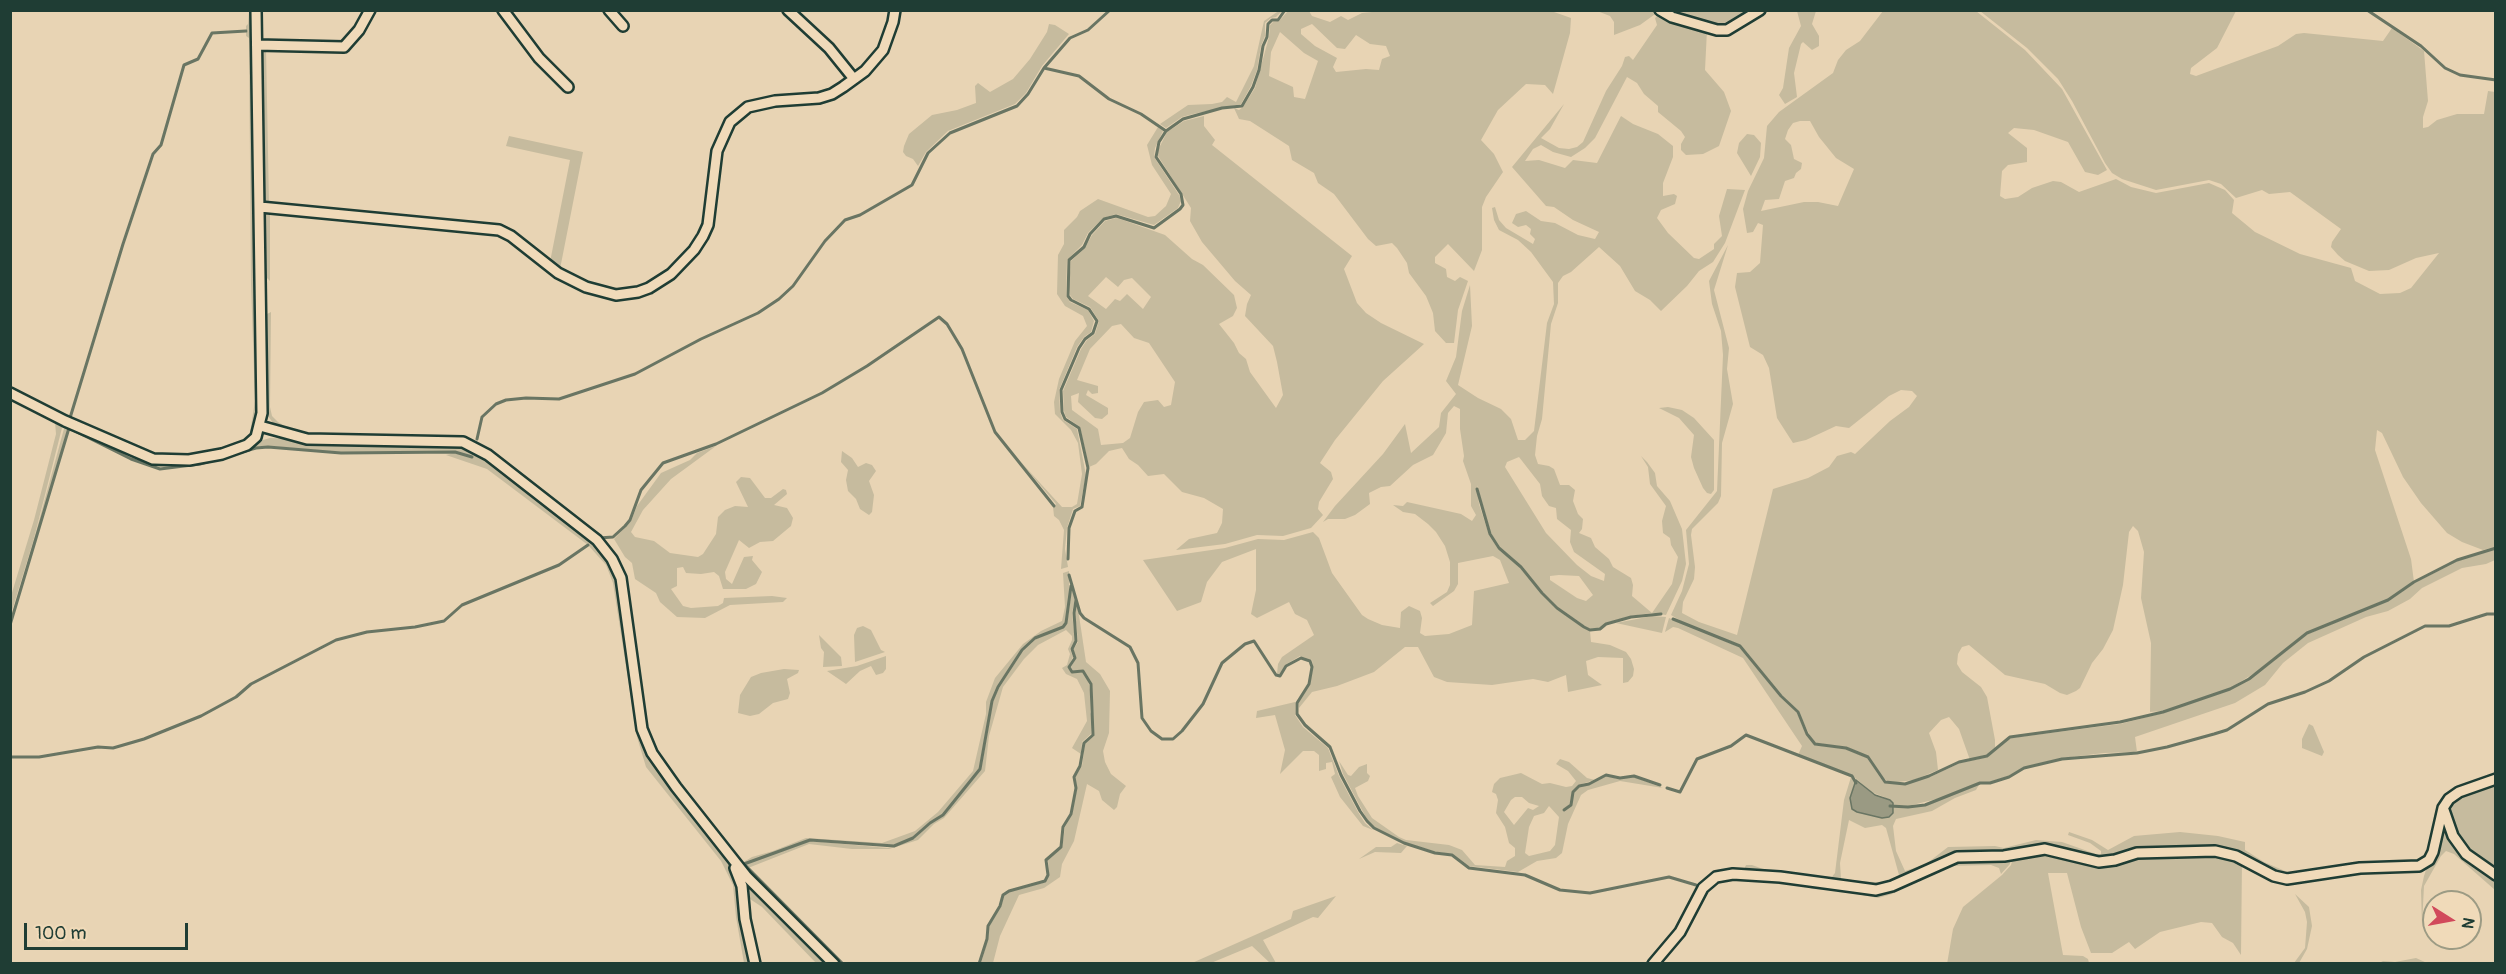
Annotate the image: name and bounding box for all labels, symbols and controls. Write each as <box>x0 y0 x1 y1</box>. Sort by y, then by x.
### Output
north arrow <box>2422 890 2482 950</box>
scale bar <box>27 911 190 949</box>
text: N <box>2457 916 2479 930</box>
text: 100 m <box>35 922 87 945</box>

